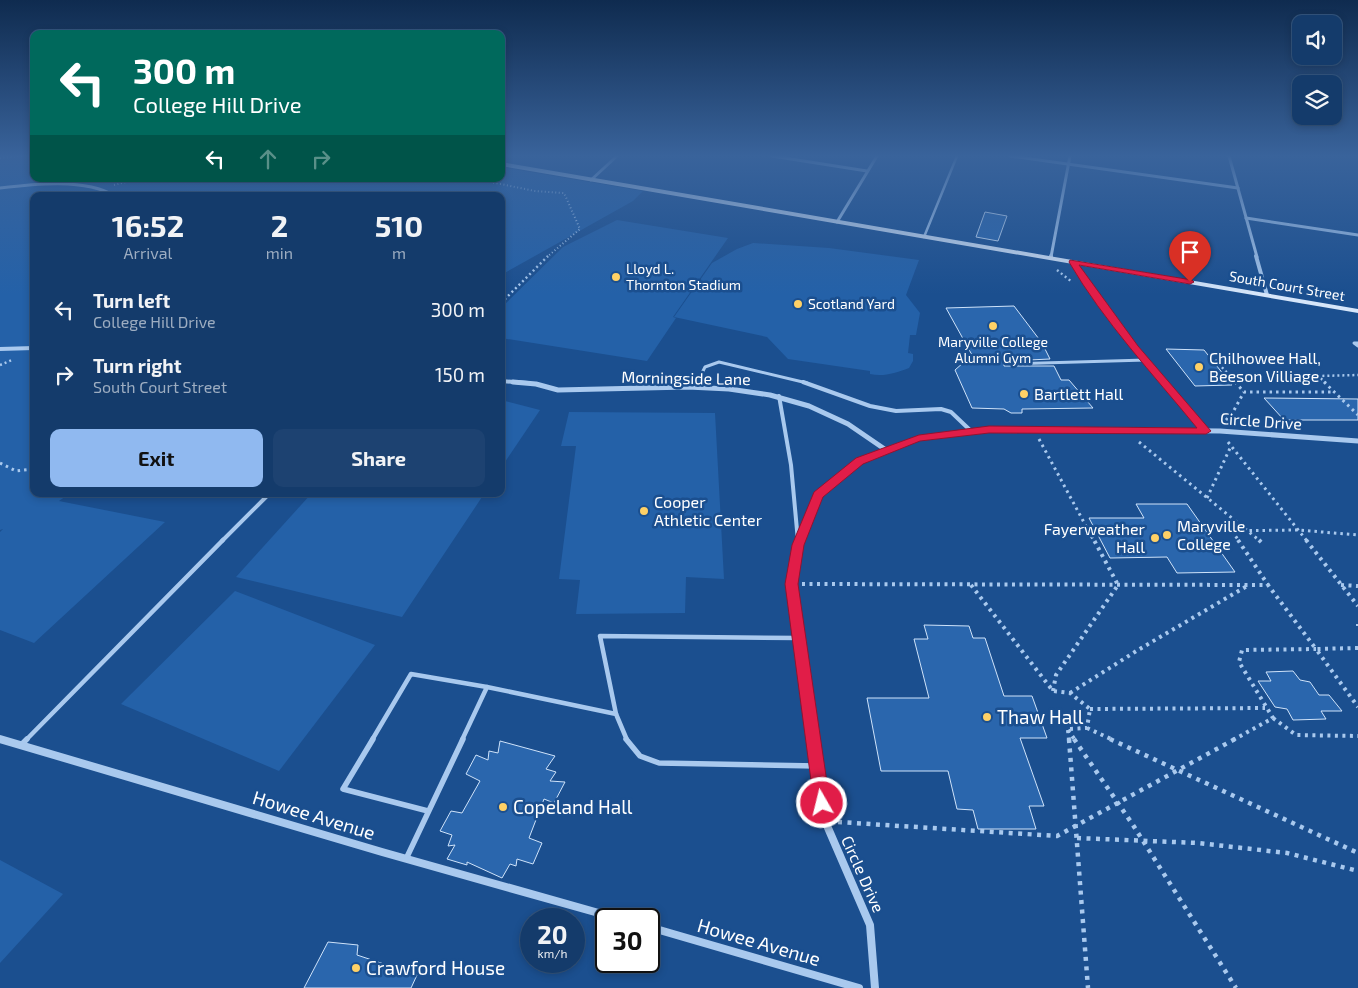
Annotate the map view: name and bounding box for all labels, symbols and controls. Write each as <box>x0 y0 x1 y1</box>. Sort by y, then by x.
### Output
map controls <box>1292 15 1342 125</box>
button: sound <box>1292 15 1342 65</box>
text: 300 m <box>133 49 235 91</box>
icon: left <box>50 50 115 115</box>
button: layers <box>1292 75 1342 125</box>
text: College Hill Drive <box>133 91 302 117</box>
icon: left <box>201 145 229 173</box>
icon: ahead <box>254 145 282 173</box>
icon: right <box>307 145 335 173</box>
text: 16:52 <box>112 207 184 243</box>
text: 2 <box>271 207 288 243</box>
text: 510 <box>375 207 423 243</box>
pin <box>1169 231 1211 282</box>
icon: arrive <box>1176 238 1204 266</box>
text: Arrival <box>124 243 172 262</box>
text: min <box>266 243 293 262</box>
text: m <box>392 243 406 262</box>
place label: Lloyd L. Thornton Stadium <box>626 260 741 293</box>
street label: South Court Street <box>1228 267 1346 304</box>
marker: Lloyd L. Thornton Stadium <box>610 271 622 283</box>
text: Turn left <box>93 289 170 312</box>
place label: Scotland Yard <box>808 295 895 312</box>
icon: left <box>50 296 78 324</box>
text: 300 m <box>431 298 485 321</box>
marker: Scotland Yard <box>792 298 804 310</box>
text: College Hill Drive <box>93 312 216 331</box>
marker: Maryville College Alumni Gym <box>987 320 999 332</box>
place label: Maryville College Alumni Gym <box>938 333 1048 366</box>
place label: Chilhowee Hall, Beeson Villiage <box>1209 348 1321 385</box>
text: Turn right <box>93 354 181 377</box>
icon: right <box>50 361 78 389</box>
marker: Chilhowee Hall, Beeson Villiage <box>1193 361 1205 373</box>
text: 150 m <box>435 363 485 386</box>
street label: Morningside Lane <box>621 367 751 388</box>
text: South Court Street <box>93 377 227 396</box>
place label: Bartlett Hall <box>1034 384 1124 403</box>
marker: Bartlett Hall <box>1018 388 1030 400</box>
street label: Circle Drive <box>1219 408 1303 433</box>
button: Exit <box>50 429 263 487</box>
button: Share <box>273 429 485 487</box>
place label: Cooper Athletic Center <box>654 492 763 529</box>
marker: Cooper Athletic Center <box>638 505 650 517</box>
place label: Maryville College <box>1177 516 1245 553</box>
place label: Fayerweather Hall <box>1044 519 1146 556</box>
marker: Maryville College <box>1161 529 1173 541</box>
marker: Fayerweather Hall <box>1149 532 1161 544</box>
place label: Thaw Hall <box>997 705 1084 728</box>
marker: Thaw Hall <box>981 711 993 723</box>
position arrow <box>795 776 847 828</box>
street label: Howee Avenue <box>250 785 378 844</box>
place label: Copeland Hall <box>513 795 633 818</box>
marker: Copeland Hall <box>497 801 509 813</box>
street label: Circle Drive <box>838 832 889 915</box>
speed limit sign: 30 <box>595 908 660 973</box>
street label: Howee Avenue <box>695 913 823 970</box>
text: 20 <box>537 919 568 949</box>
text: km/h <box>538 946 567 960</box>
place label: Crawford House <box>366 956 505 979</box>
marker: Crawford House <box>350 962 362 974</box>

